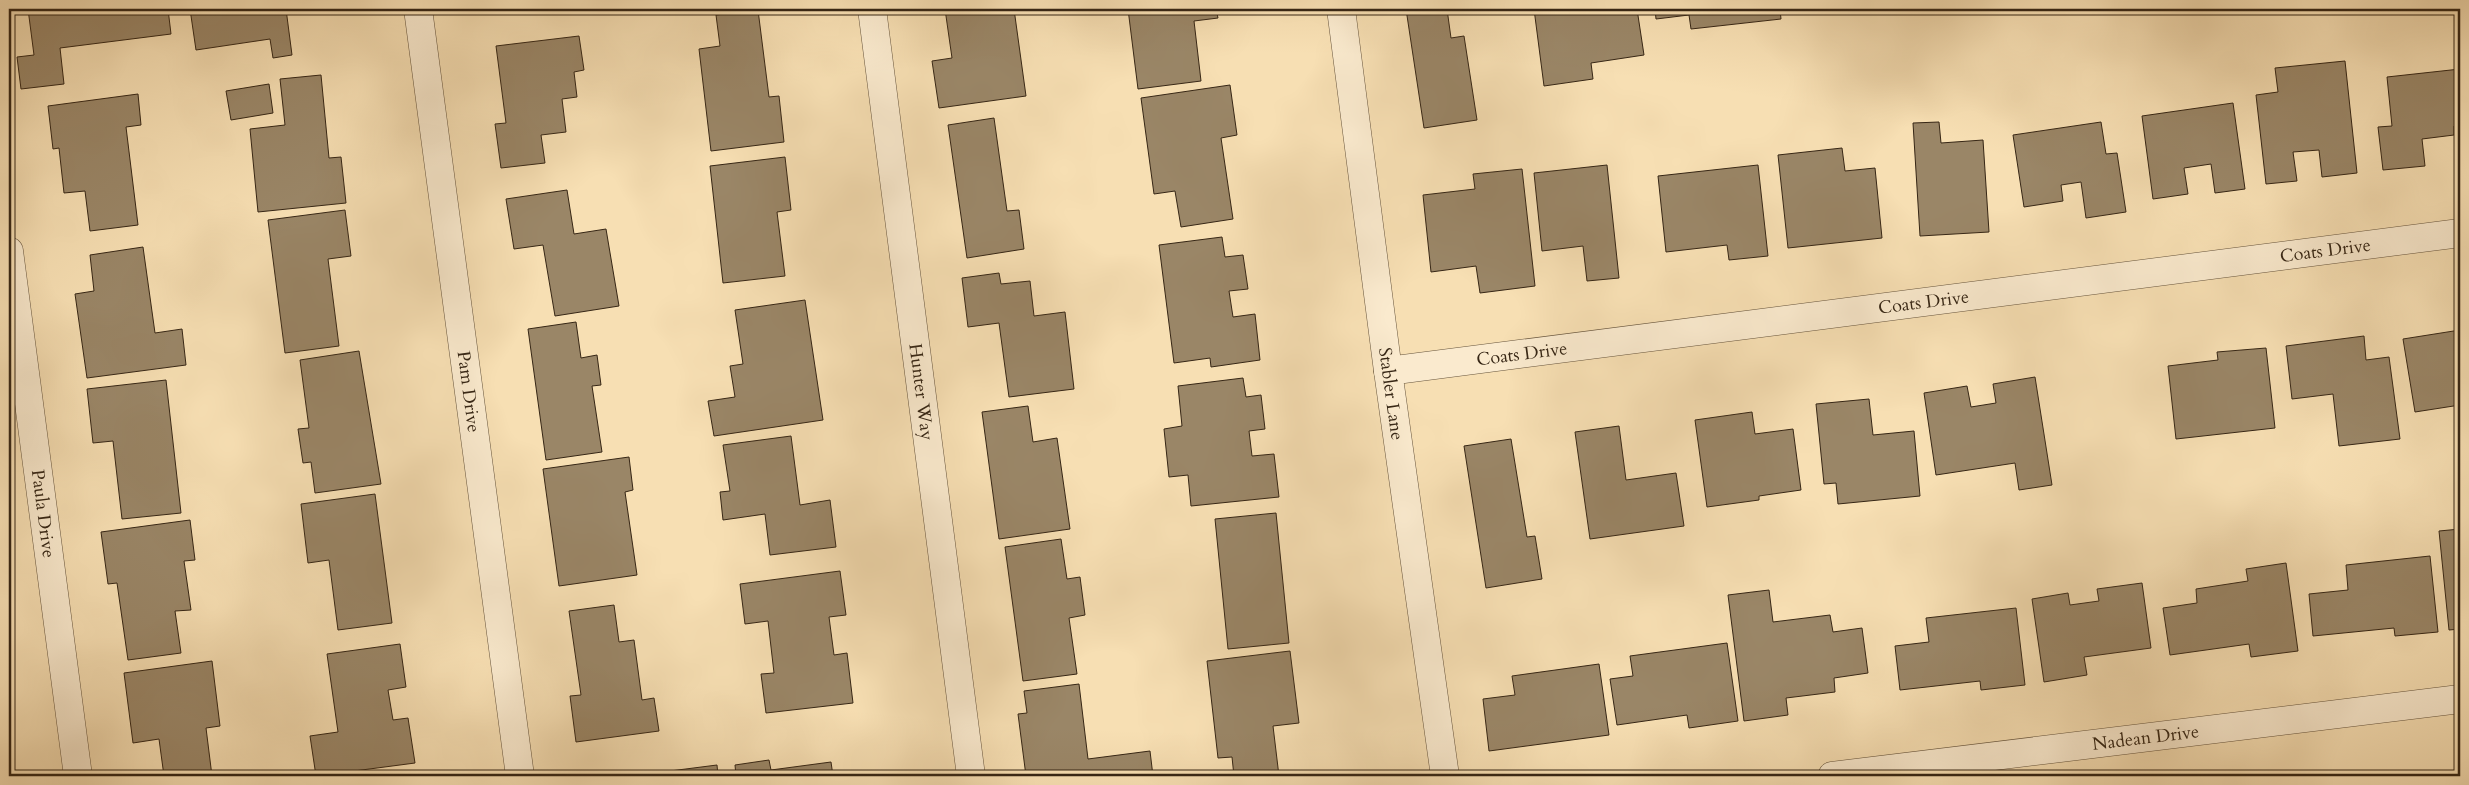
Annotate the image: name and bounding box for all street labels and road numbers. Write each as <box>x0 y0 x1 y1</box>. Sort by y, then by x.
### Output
street label: Coats Drive <box>2278 233 2372 269</box>
street label: Coats Drive <box>1877 284 1971 321</box>
street label: Coats Drive <box>1475 336 1569 372</box>
street label: Hunter Way <box>902 342 940 442</box>
street label: Stabler Lane <box>1372 346 1410 442</box>
street label: Pam Drive <box>451 349 486 434</box>
street label: Paula Drive <box>25 468 61 560</box>
street label: Nadean Drive <box>2091 719 2201 757</box>

